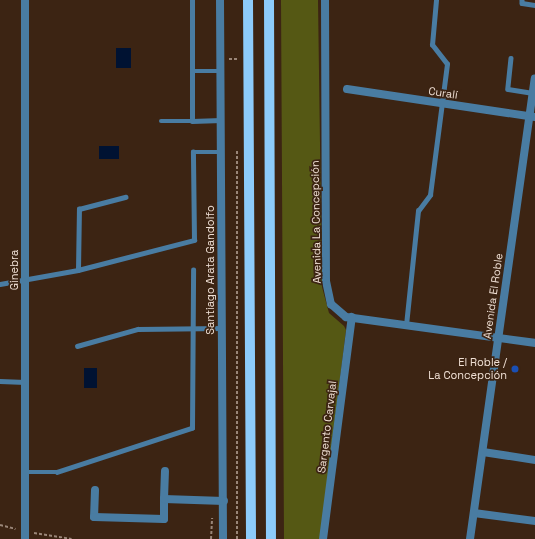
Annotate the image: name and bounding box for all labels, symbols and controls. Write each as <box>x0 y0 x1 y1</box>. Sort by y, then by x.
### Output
street label: Curalí <box>427 84 459 102</box>
street label: Avenida La Concepción <box>308 160 324 284</box>
street label: Santiago Arata Gandolfo <box>203 205 217 335</box>
street label: Ginebra <box>7 250 21 290</box>
street label: Avenida El Roble <box>480 252 506 340</box>
place label: El Roble / La Concepción <box>428 356 507 382</box>
marker: El Roble / La Concepción <box>510 364 520 374</box>
street label: Sargento Carvajal <box>315 380 339 474</box>

